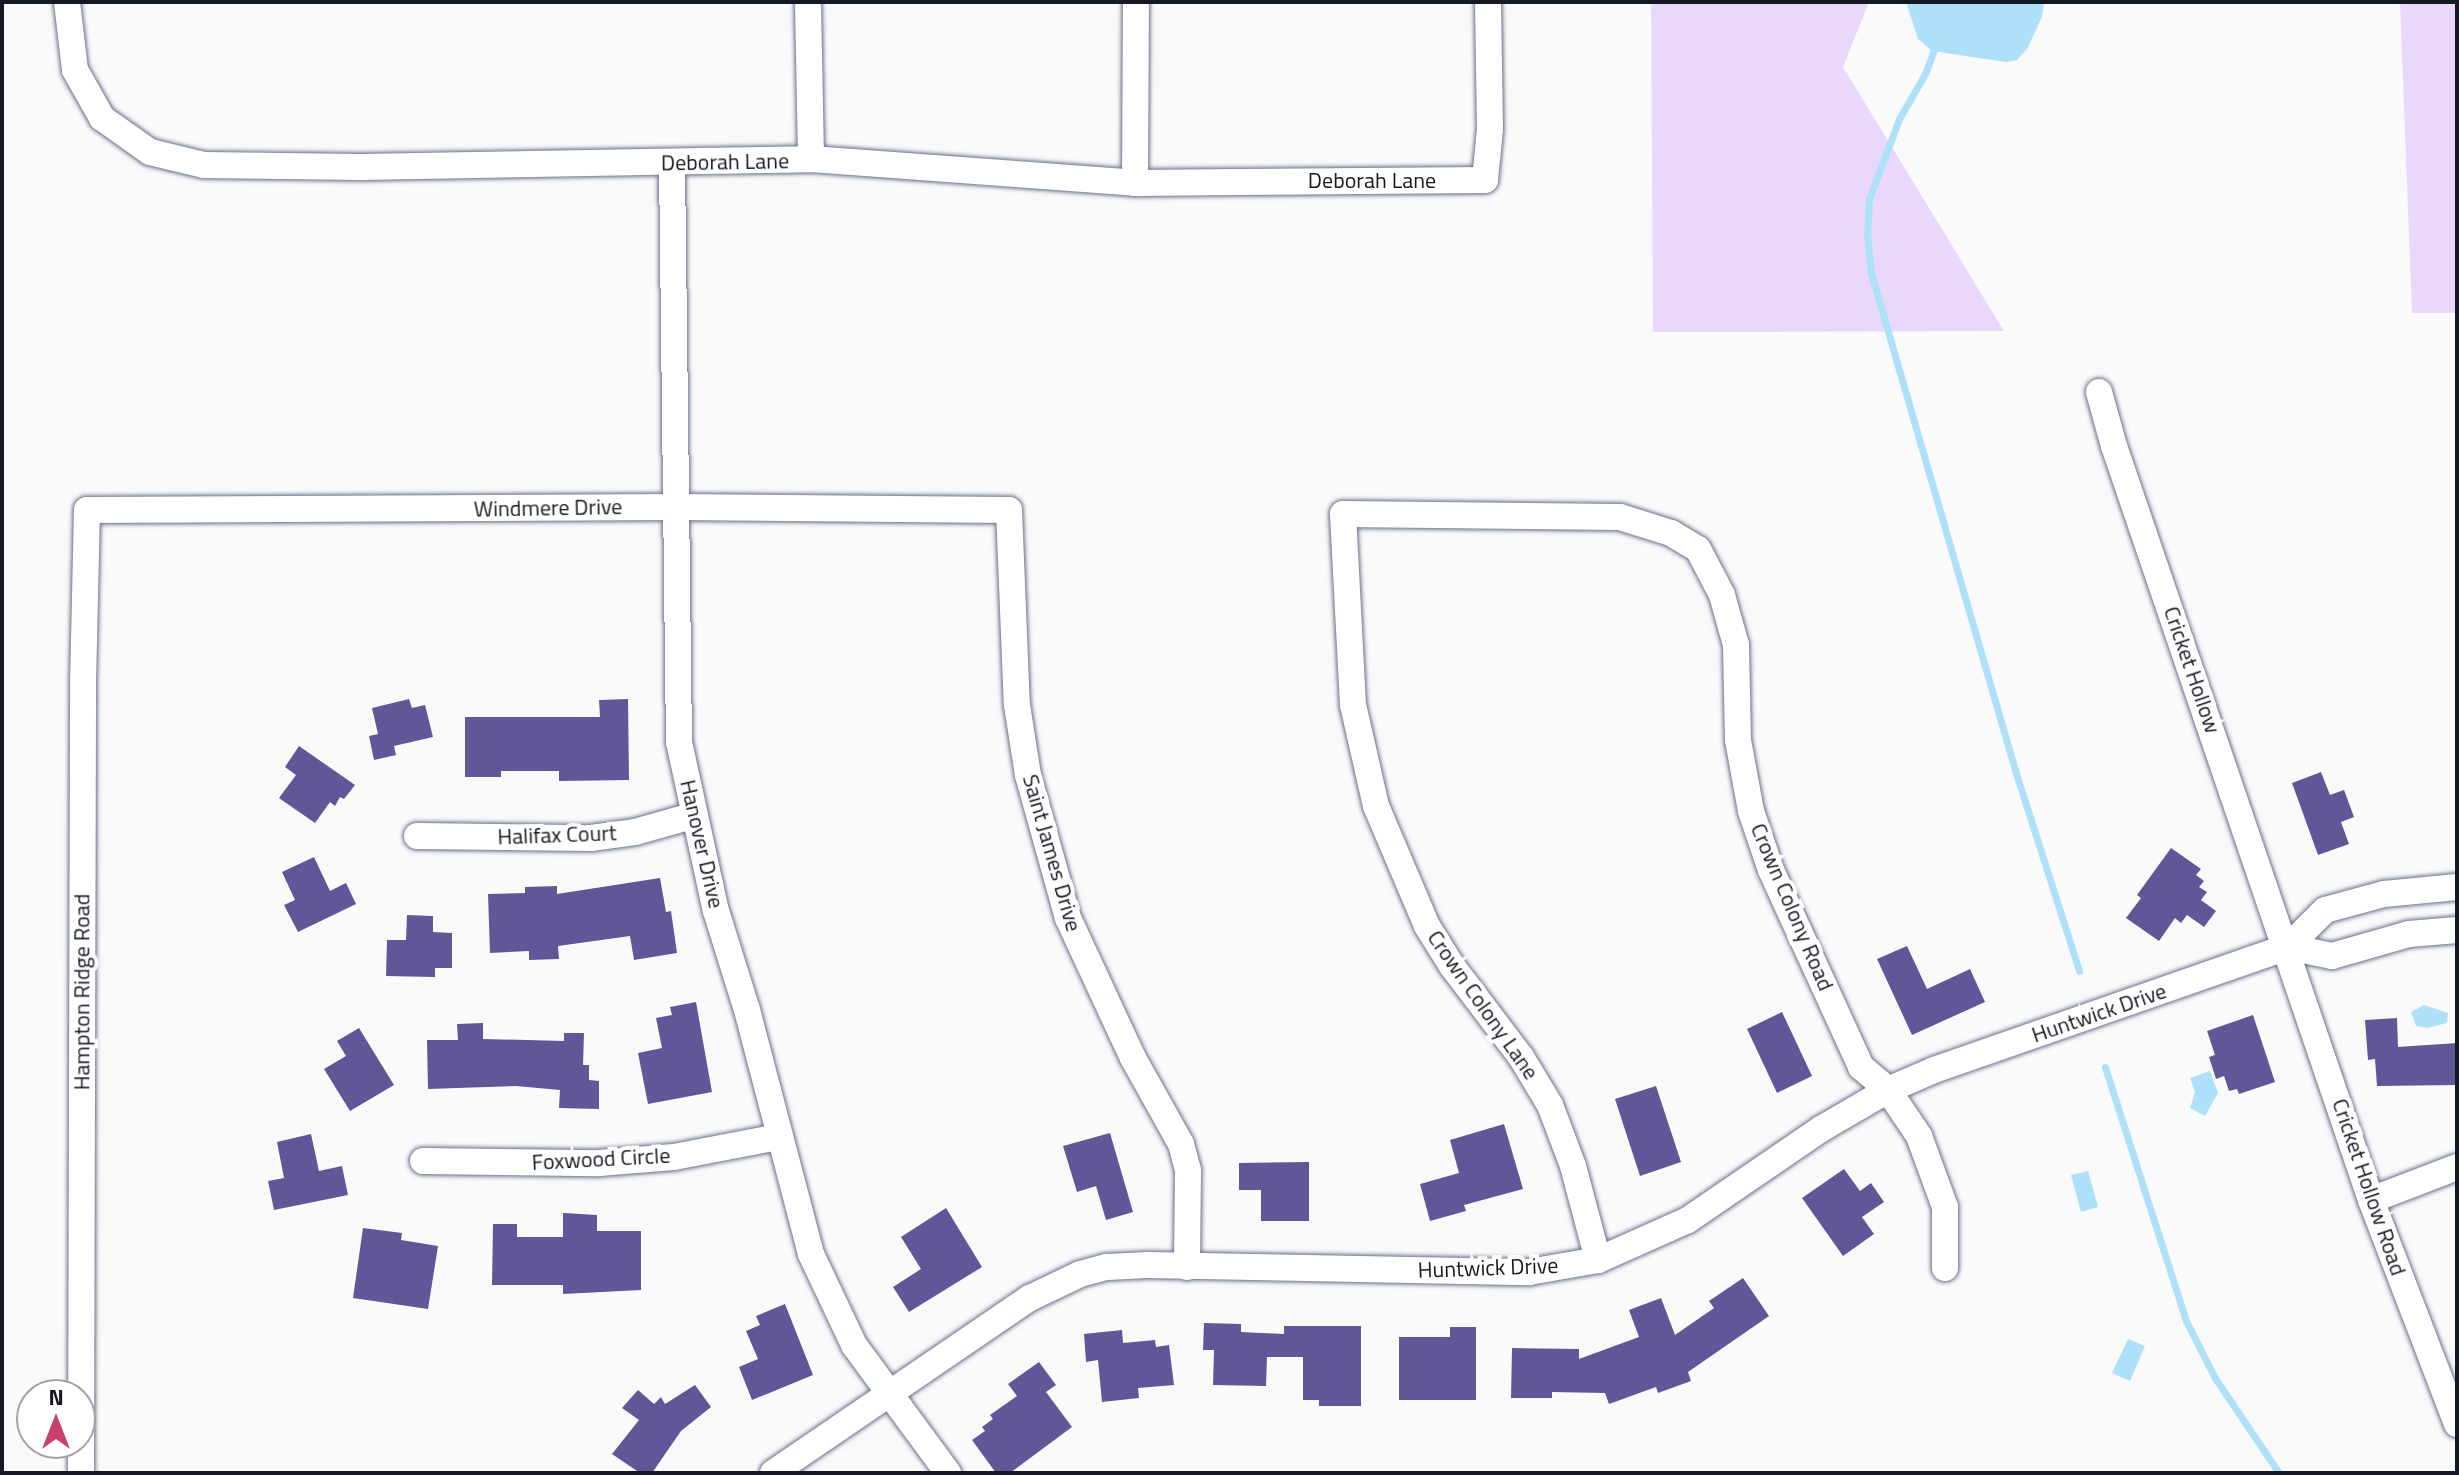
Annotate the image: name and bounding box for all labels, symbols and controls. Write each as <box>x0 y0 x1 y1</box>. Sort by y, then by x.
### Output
street label: Deborah Lane <box>661 148 789 176</box>
street label: Deborah Lane <box>1308 168 1436 194</box>
street label: Windmere Drive <box>473 494 623 522</box>
street label: Cricket Hollow <box>2158 603 2226 737</box>
street label: Saint James Drive <box>1017 771 1087 935</box>
street label: Hanover Drive <box>674 777 730 911</box>
street label: Crown Colony Road <box>1745 819 1839 995</box>
street label: Halifax Court <box>497 820 617 850</box>
street label: Hampton Ridge Road <box>69 894 95 1090</box>
street label: Crown Colony Lane <box>1422 925 1544 1085</box>
street label: Huntwick Drive <box>2028 978 2170 1048</box>
street label: Cricket Hollow Road <box>2326 1095 2412 1279</box>
street label: Foxwood Circle <box>531 1142 671 1176</box>
street label: Huntwick Drive <box>1417 1252 1559 1284</box>
north arrow <box>16 1379 96 1459</box>
text: N <box>48 1380 64 1414</box>

